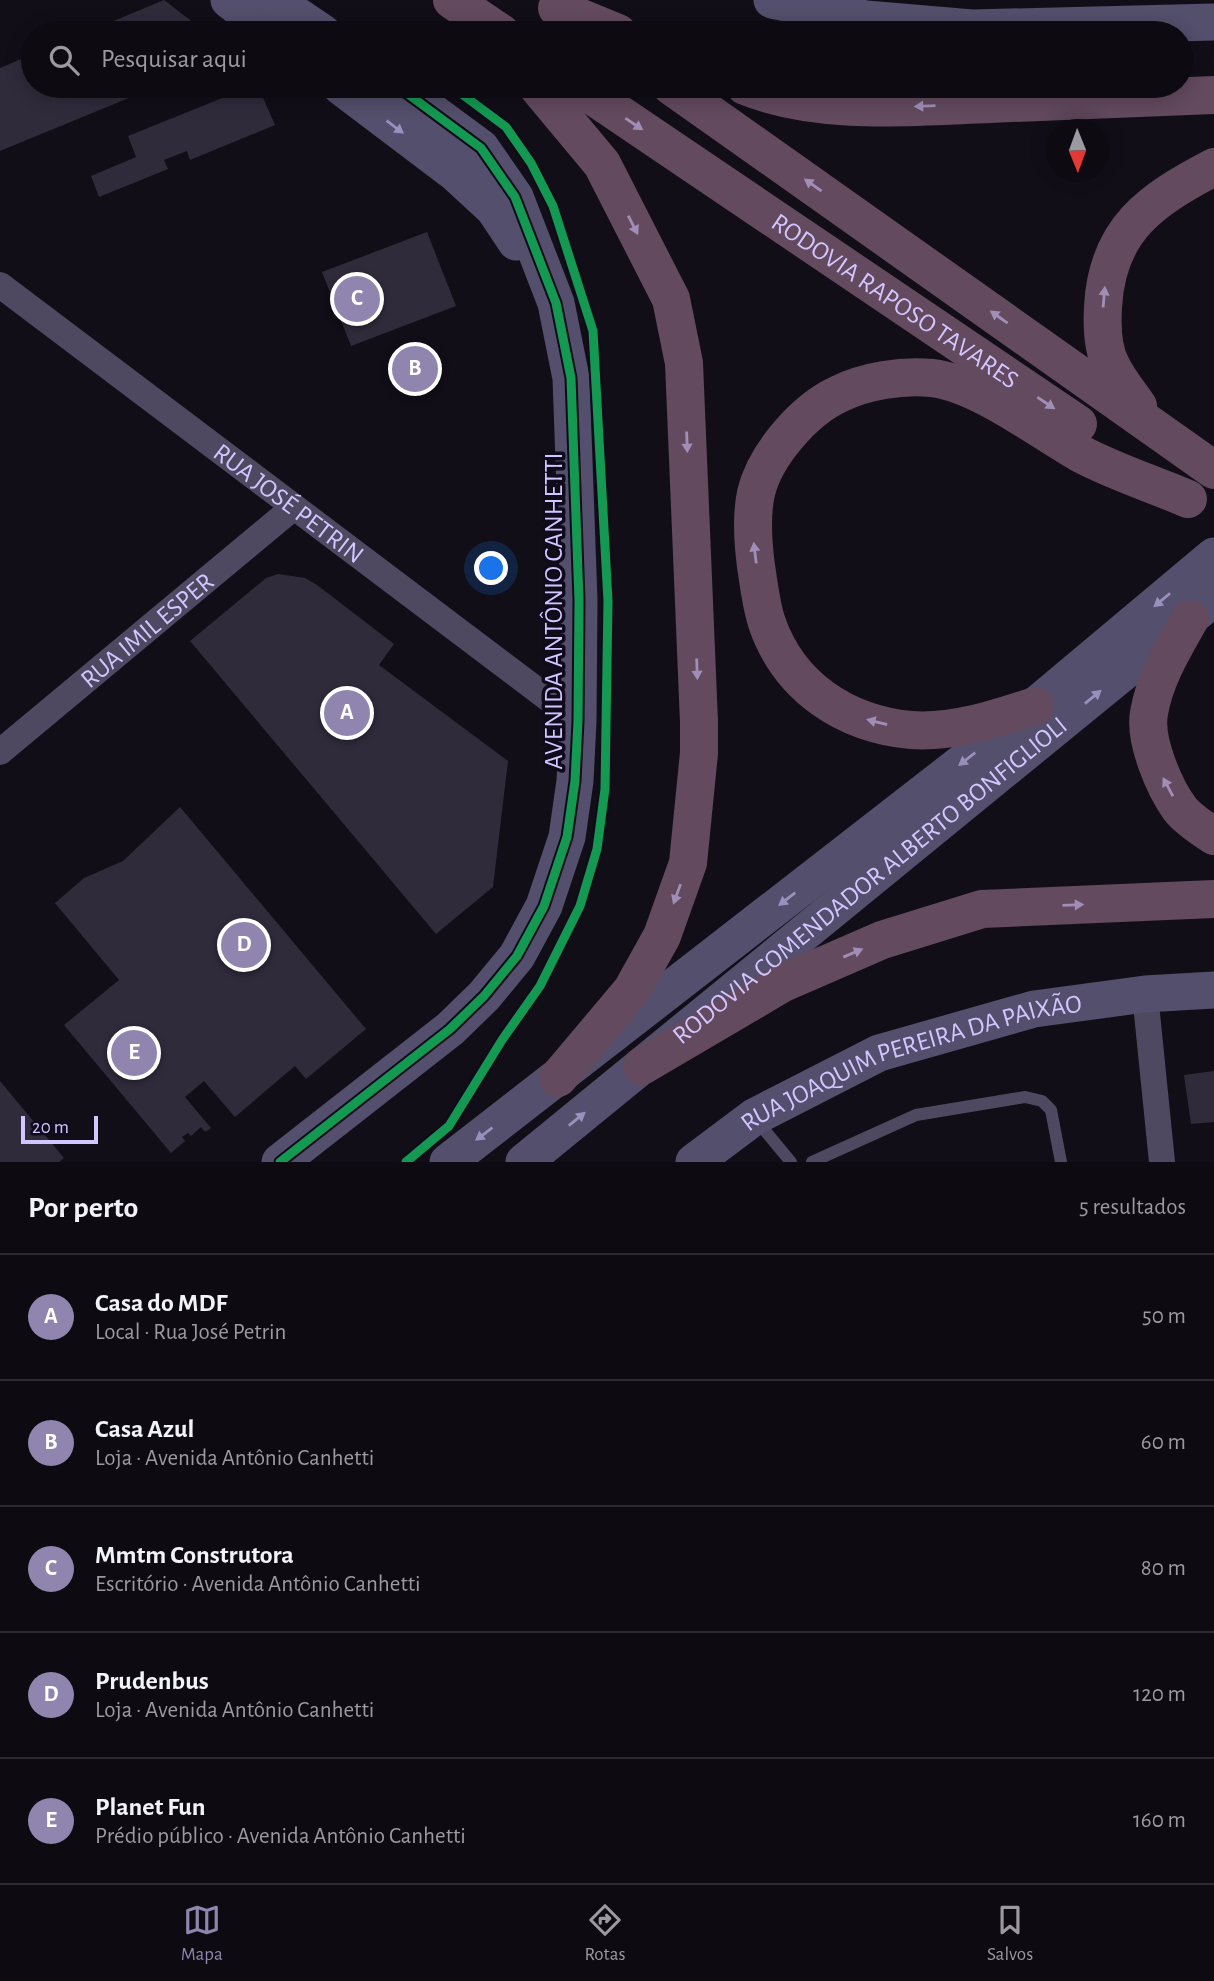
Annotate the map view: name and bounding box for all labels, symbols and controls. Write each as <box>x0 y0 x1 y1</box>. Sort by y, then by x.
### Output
search box <box>21 21 1193 98</box>
icon: search <box>45 41 83 79</box>
text: Pesquisar aqui <box>101 46 247 72</box>
one-way arrow <box>914 101 936 112</box>
one-way arrow <box>625 117 643 131</box>
north arrow <box>1046 119 1109 182</box>
one-way arrow <box>386 120 404 134</box>
one-way arrow <box>804 178 822 192</box>
street label: RODOVIA RAPOSO TAVARES <box>767 209 1023 394</box>
one-way arrow <box>628 215 639 235</box>
pin: C <box>334 273 380 325</box>
one-way arrow <box>1099 286 1110 308</box>
one-way arrow <box>990 310 1008 324</box>
pin: B <box>392 343 438 395</box>
one-way arrow <box>1037 396 1055 410</box>
one-way arrow <box>681 431 692 453</box>
street label: RUA JOSÉ PETRIN <box>209 439 368 568</box>
street label: AVENIDA ANTÔNIO CANHETTI <box>539 453 567 769</box>
one-way arrow <box>749 542 760 564</box>
your location <box>474 551 508 585</box>
street label: RUA IMIL ESPER <box>76 568 219 693</box>
one-way arrow <box>1153 592 1170 607</box>
one-way arrow <box>691 659 702 681</box>
pin: A <box>324 687 370 739</box>
one-way arrow <box>1084 690 1102 705</box>
street label: RODOVIA COMENDADOR ALBERTO BONFIGLIOLI <box>668 712 1072 1049</box>
one-way arrow <box>866 716 888 727</box>
one-way arrow <box>958 752 976 767</box>
one-way arrow <box>1163 777 1175 797</box>
one-way arrow <box>671 884 682 905</box>
one-way arrow <box>779 892 797 907</box>
one-way arrow <box>1062 900 1084 911</box>
pin: D <box>221 919 267 971</box>
one-way arrow <box>843 947 864 958</box>
street label: RUA JOAQUIM PEREIRA DA PAIXÃO <box>736 991 1083 1136</box>
pin: E <box>111 1027 157 1079</box>
one-way arrow <box>568 1112 585 1127</box>
scale bar <box>21 1113 98 1145</box>
text: 20 m <box>32 1118 69 1137</box>
one-way arrow <box>476 1127 494 1142</box>
text: Por perto <box>28 1193 138 1223</box>
text: 5 resultados <box>1079 1196 1186 1219</box>
text: Casa do MDF <box>95 1290 227 1316</box>
text: A <box>44 1305 58 1328</box>
text: 50 m <box>1142 1305 1186 1328</box>
text: Local · Rua José Petrin <box>95 1321 286 1344</box>
text: Casa Azul <box>95 1416 194 1442</box>
text: B <box>44 1431 58 1454</box>
text: 60 m <box>1141 1431 1186 1454</box>
text: Loja · Avenida Antônio Canhetti <box>95 1447 374 1470</box>
text: Mmtm Construtora <box>95 1542 294 1568</box>
text: C <box>45 1557 57 1580</box>
text: 80 m <box>1141 1557 1186 1580</box>
text: Escritório · Avenida Antônio Canhetti <box>95 1573 421 1596</box>
text: Prudenbus <box>95 1668 209 1694</box>
text: D <box>43 1683 59 1706</box>
text: 120 m <box>1133 1683 1186 1706</box>
text: Loja · Avenida Antônio Canhetti <box>95 1699 374 1722</box>
text: Planet Fun <box>95 1794 205 1820</box>
text: E <box>45 1809 57 1832</box>
text: 160 m <box>1133 1809 1186 1832</box>
text: Prédio público · Avenida Antônio Canhetti <box>95 1825 466 1848</box>
tab: Mapa <box>181 1901 223 1966</box>
tab: Rotas <box>584 1901 625 1966</box>
tab: Salvos <box>987 1901 1033 1966</box>

